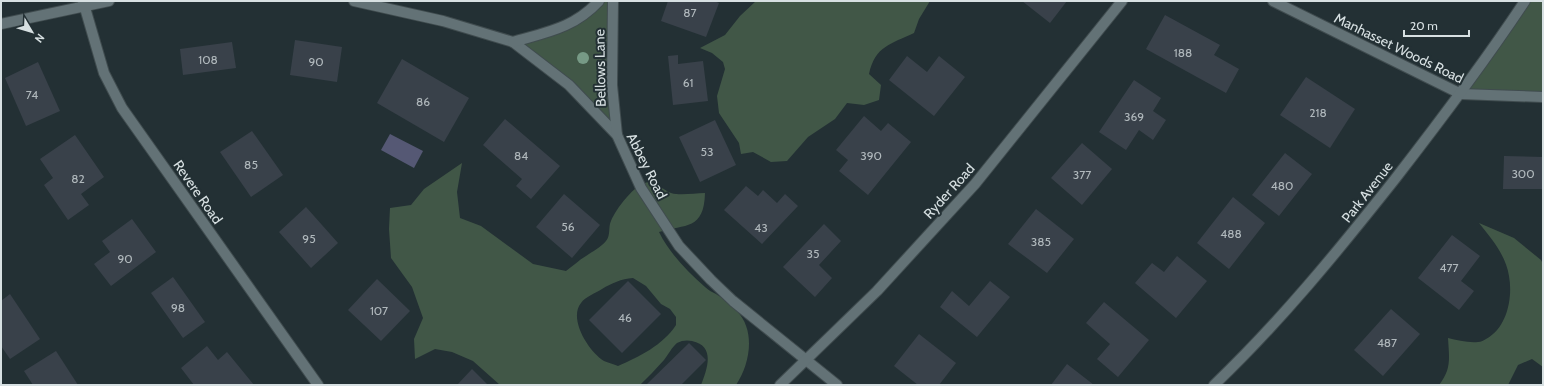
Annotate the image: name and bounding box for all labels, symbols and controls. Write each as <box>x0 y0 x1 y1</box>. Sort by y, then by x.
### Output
house number: 87 <box>683 5 697 20</box>
street label: Manhasset Woods Road <box>1331 9 1467 87</box>
north arrow <box>12 12 52 52</box>
scale bar <box>1404 12 1469 38</box>
text: 20 m <box>1410 18 1438 33</box>
street label: Bellows Lane <box>590 29 610 107</box>
text: N <box>32 31 48 46</box>
house number: 188 <box>1174 45 1192 60</box>
house number: 108 <box>198 52 218 67</box>
house number: 90 <box>308 54 324 69</box>
house number: 61 <box>683 75 693 90</box>
house number: 74 <box>26 87 38 102</box>
house number: 86 <box>416 94 430 109</box>
house number: 218 <box>1309 105 1327 120</box>
house number: 369 <box>1124 109 1144 124</box>
street label: Abbey Road <box>623 130 671 202</box>
house number: 53 <box>701 144 713 159</box>
house number: 84 <box>514 148 528 163</box>
house number: 390 <box>860 148 882 163</box>
street label: Revere Road <box>169 156 227 228</box>
house number: 85 <box>244 157 258 172</box>
street label: Park Avenue <box>1338 158 1396 226</box>
street label: Ryder Road <box>920 160 978 222</box>
house number: 300 <box>1511 166 1535 181</box>
house number: 377 <box>1073 167 1091 182</box>
house number: 82 <box>71 171 85 186</box>
house number: 480 <box>1271 178 1293 193</box>
house number: 56 <box>561 219 575 234</box>
house number: 43 <box>754 220 768 235</box>
house number: 488 <box>1220 226 1242 241</box>
house number: 95 <box>302 231 316 246</box>
house number: 385 <box>1031 234 1051 249</box>
house number: 35 <box>807 246 819 261</box>
house number: 90 <box>117 251 133 266</box>
house number: 477 <box>1439 260 1459 275</box>
house number: 98 <box>171 300 185 315</box>
house number: 107 <box>370 303 388 318</box>
house number: 46 <box>618 310 632 325</box>
house number: 487 <box>1377 335 1397 350</box>

